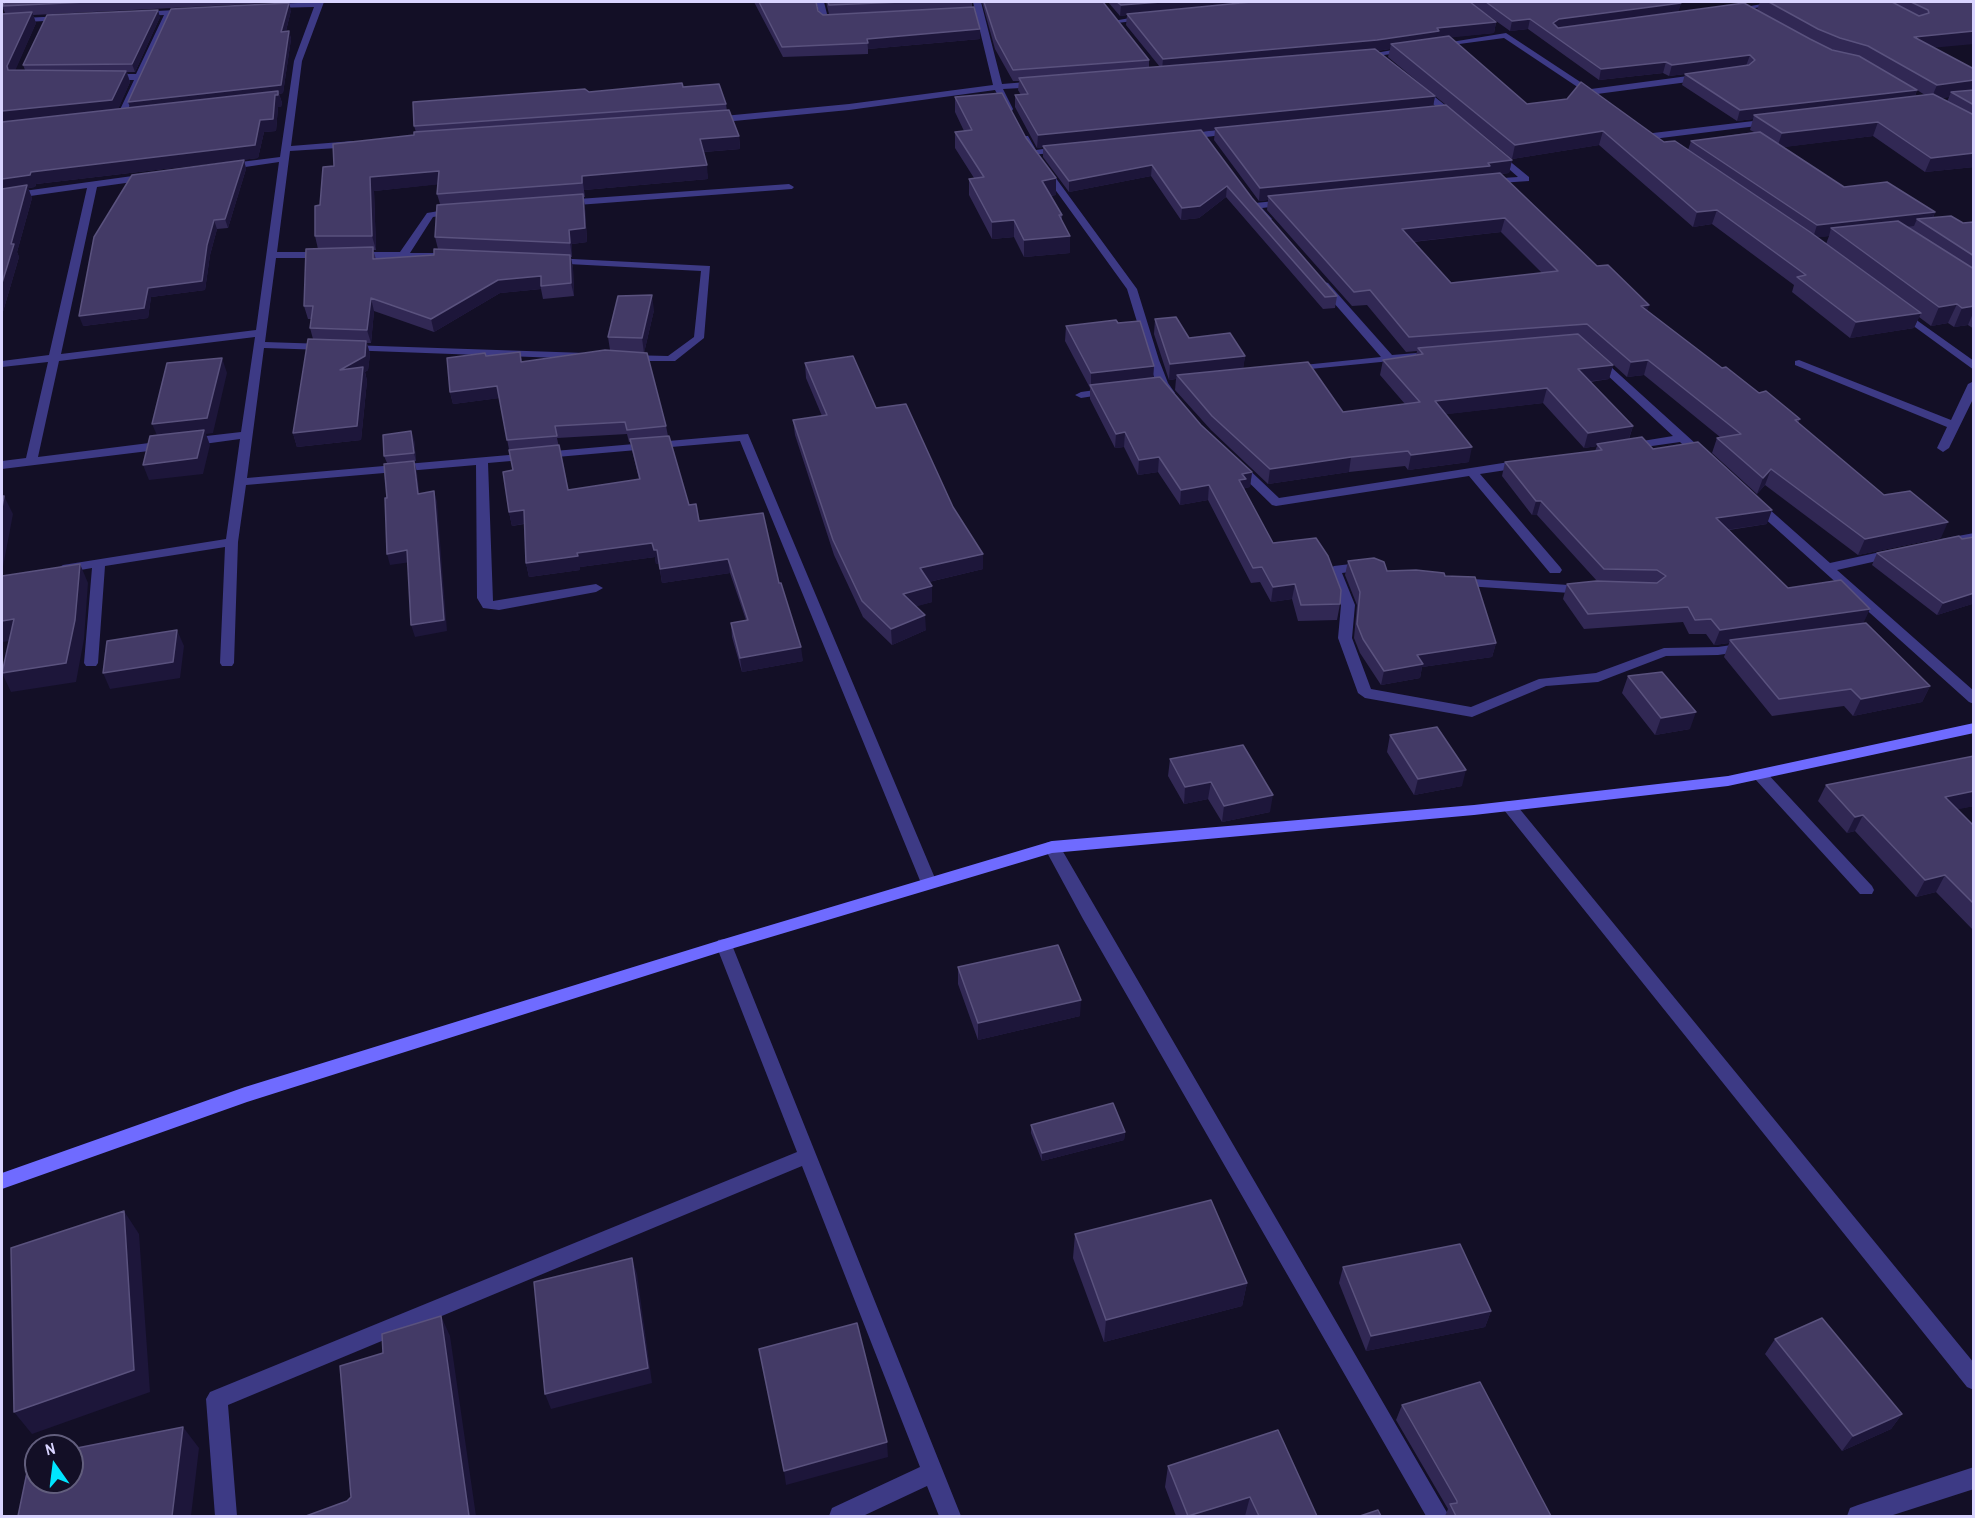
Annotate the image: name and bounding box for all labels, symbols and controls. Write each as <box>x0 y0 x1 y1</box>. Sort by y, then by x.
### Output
north arrow <box>24 1434 84 1494</box>
text: N <box>43 1437 57 1460</box>

